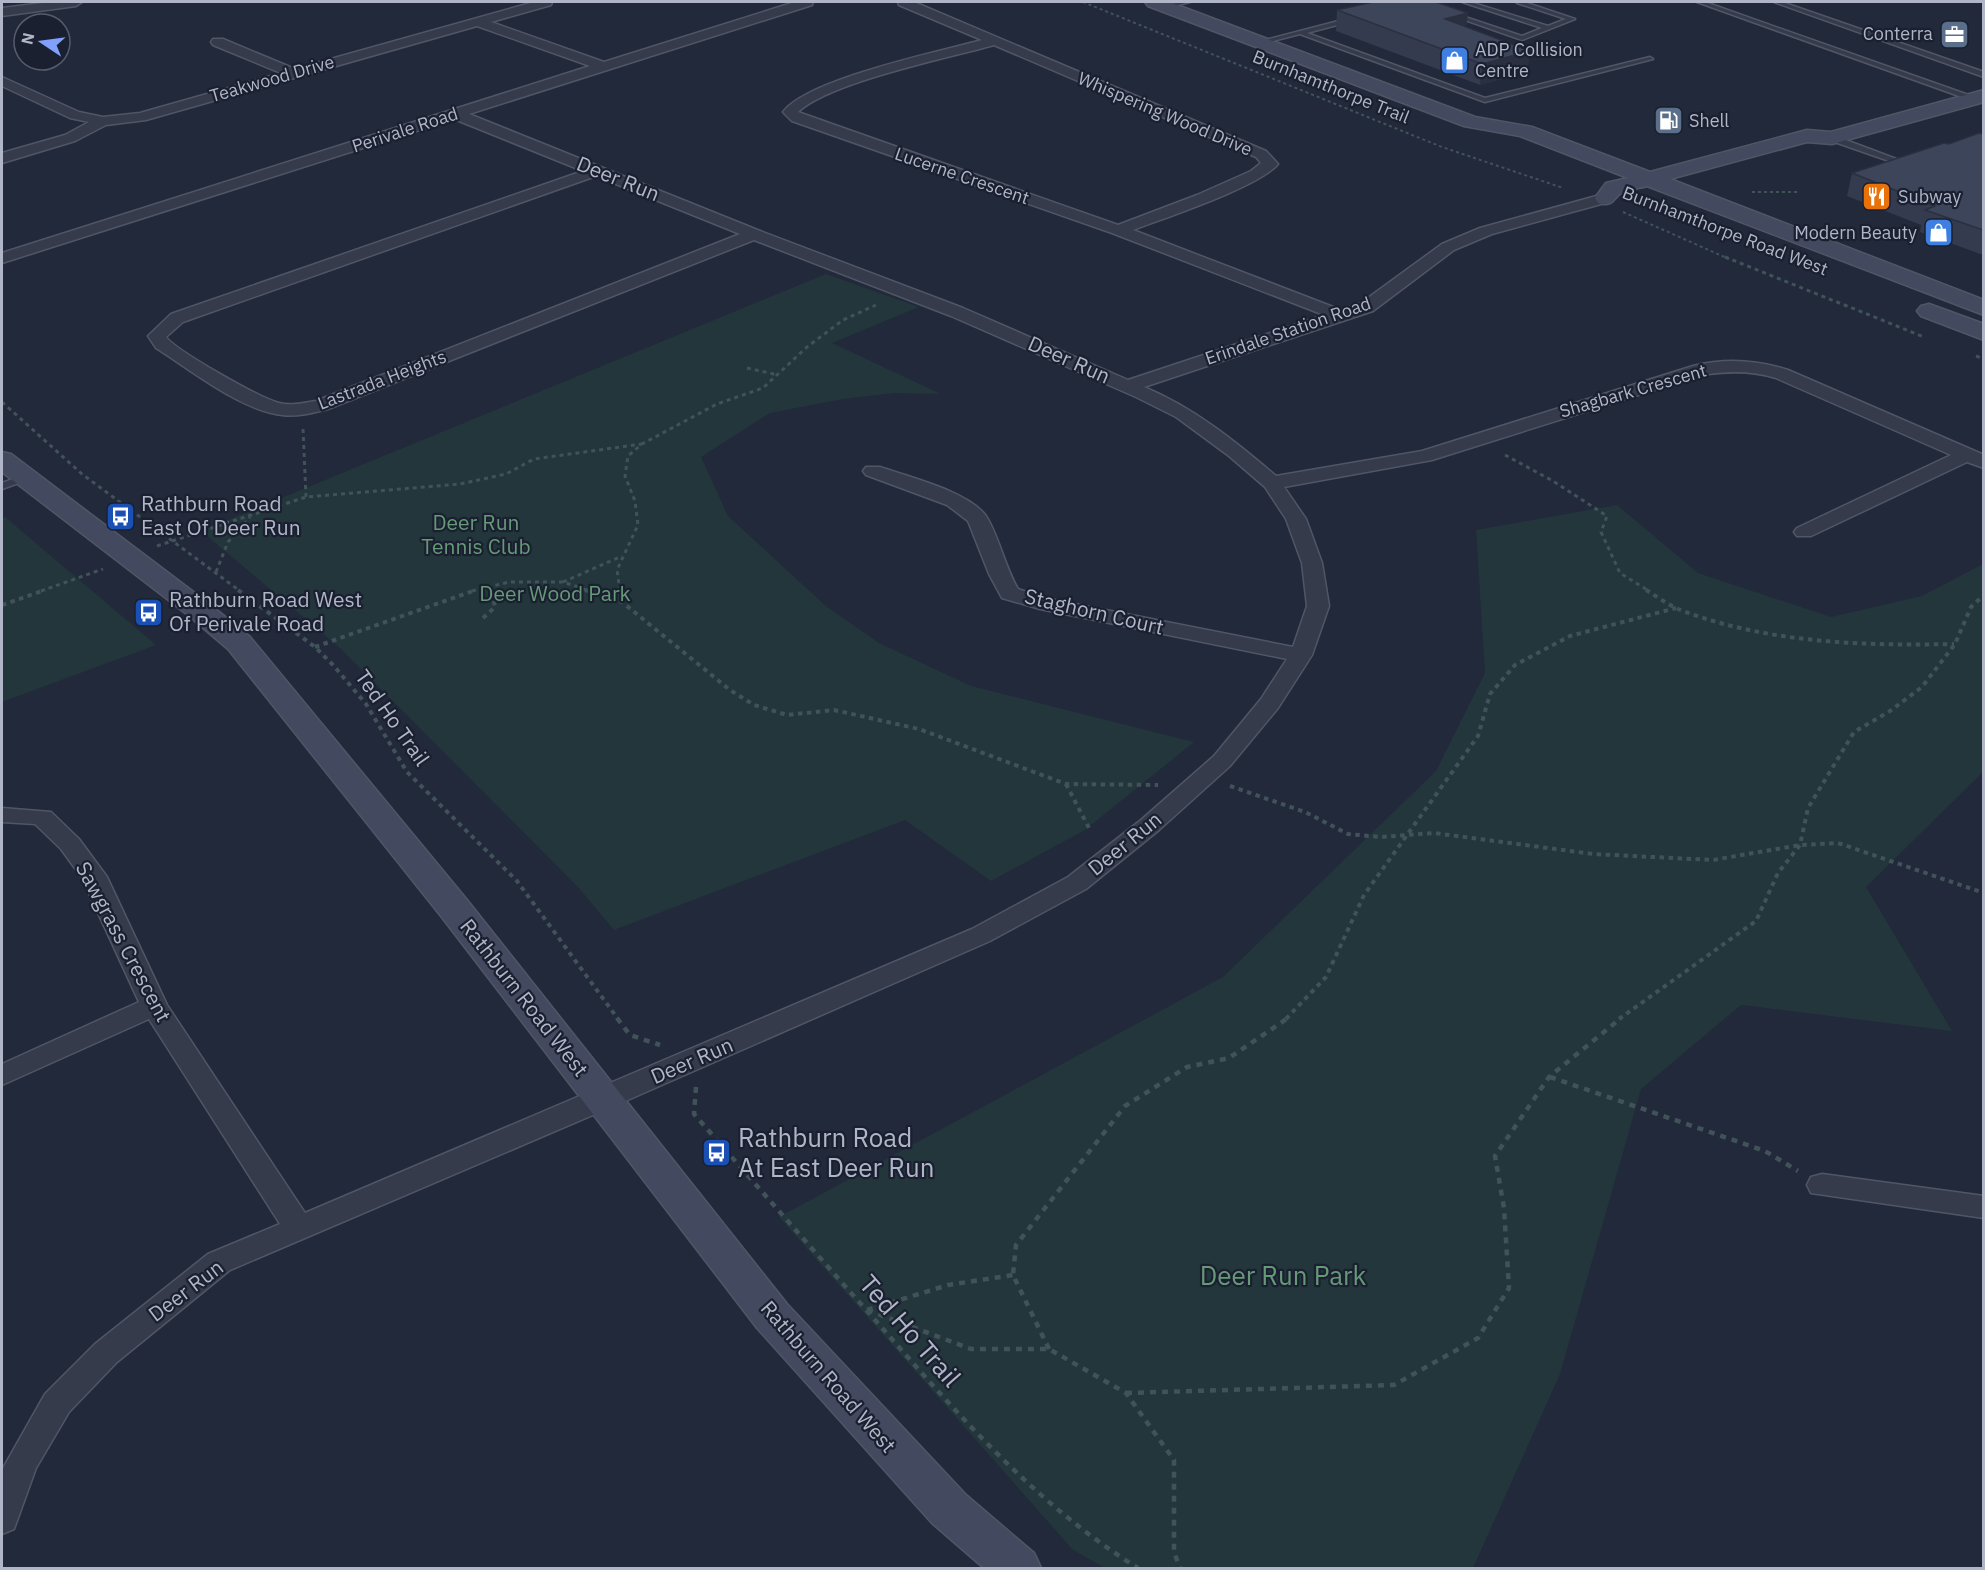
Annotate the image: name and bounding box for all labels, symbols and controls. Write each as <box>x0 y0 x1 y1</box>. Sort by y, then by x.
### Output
north arrow <box>12 12 72 72</box>
office icon: Conterra <box>1938 18 1970 50</box>
place label: Conterra <box>1863 22 1933 45</box>
text: N <box>16 31 38 47</box>
place label: ADP Collision Centre <box>1475 38 1583 82</box>
shop icon: ADP Collision Centre <box>1438 44 1470 76</box>
street label: Burnhamthorpe Trail <box>1249 45 1413 129</box>
street label: Teakwood Drive <box>207 50 337 107</box>
street label: Whispering Wood Drive <box>1074 66 1256 161</box>
street label: Perivale Road <box>349 102 461 157</box>
fuel station icon: Shell <box>1652 105 1684 137</box>
place label: Shell <box>1689 109 1729 132</box>
street label: Lucerne Crescent <box>892 142 1032 209</box>
street label: Deer Run <box>573 149 664 207</box>
street label: Burnhamthorpe Road West <box>1619 181 1831 280</box>
restaurant icon: Subway <box>1861 181 1893 213</box>
place label: Subway <box>1898 185 1961 208</box>
shop icon: Modern Beauty <box>1922 217 1954 249</box>
place label: Modern Beauty <box>1794 221 1917 244</box>
street label: Erindale Station Road <box>1202 291 1374 370</box>
street label: Deer Run <box>1024 329 1115 390</box>
street label: Lastrada Heights <box>314 344 449 415</box>
street label: Shagbark Crescent <box>1557 359 1709 423</box>
place label: Rathburn Road East Of Deer Run <box>141 489 301 541</box>
bus stop icon: Rathburn Road East Of Deer Run <box>104 500 136 532</box>
park label: Deer Run Tennis Club <box>421 508 531 560</box>
park label: Deer Wood Park <box>479 579 631 607</box>
street label: Staghorn Court <box>1022 581 1167 641</box>
place label: Rathburn Road West Of Perivale Road <box>169 585 362 637</box>
bus stop icon: Rathburn Road West Of Perivale Road <box>132 596 164 628</box>
street label: Ted Ho Trail <box>349 664 436 771</box>
street label: Deer Run <box>1082 805 1167 882</box>
street label: Sawgrass Crescent <box>70 856 178 1027</box>
street label: Rathburn Road West <box>454 913 595 1082</box>
street label: Deer Run <box>646 1030 737 1090</box>
place label: Rathburn Road At East Deer Run <box>738 1120 934 1184</box>
bus stop icon: Rathburn Road At East Deer Run <box>701 1137 733 1169</box>
street label: Deer Run <box>142 1253 229 1328</box>
park label: Deer Run Park <box>1200 1258 1367 1292</box>
street label: Ted Ho Trail <box>853 1267 969 1394</box>
street label: Rathburn Road West <box>755 1294 903 1458</box>

